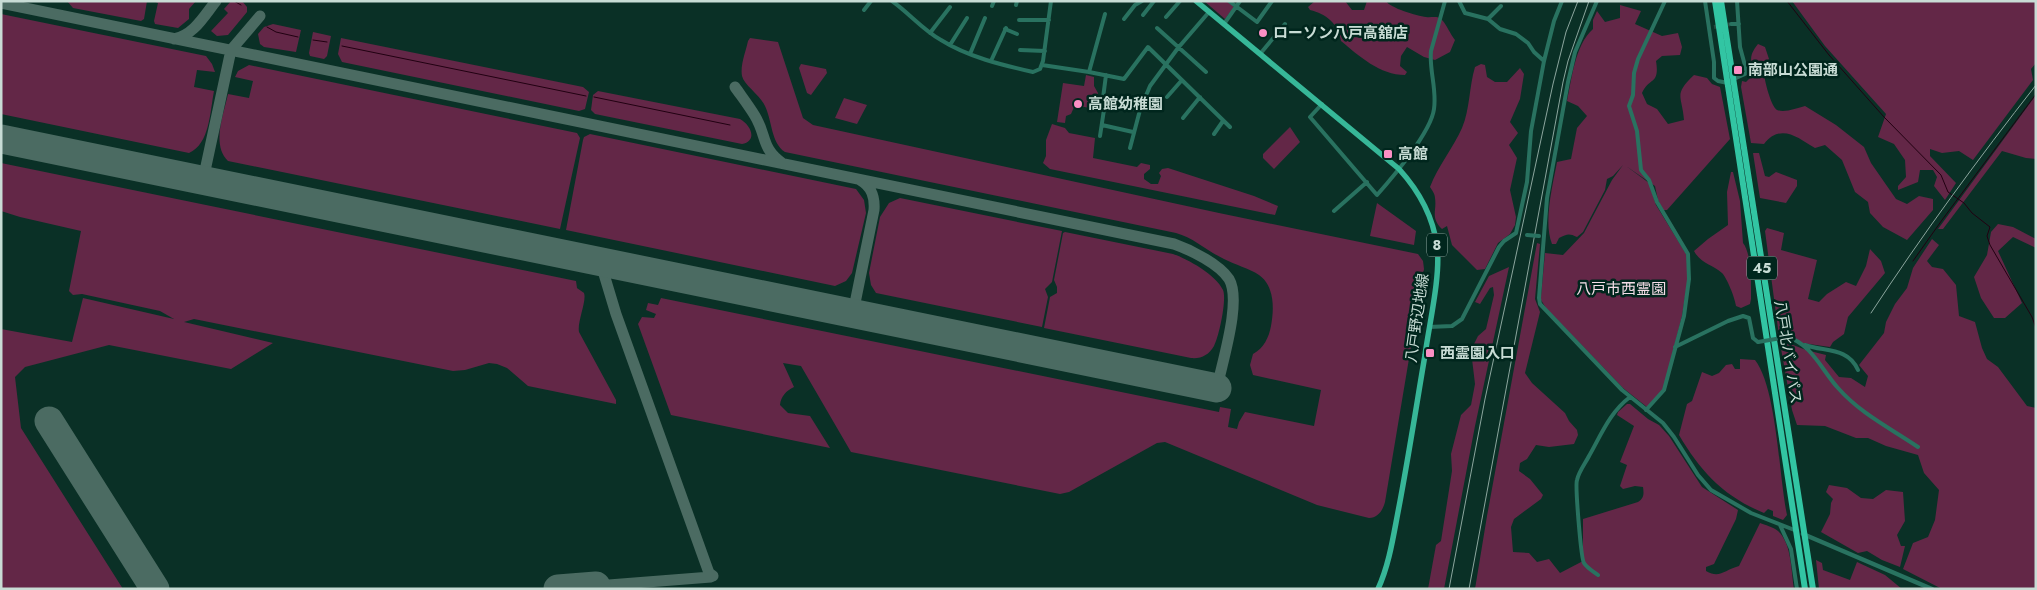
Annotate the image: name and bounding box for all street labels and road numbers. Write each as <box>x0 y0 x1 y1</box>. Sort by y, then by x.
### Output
road number: 8 <box>1427 234 1447 256</box>
road number: 45 <box>1747 256 1777 280</box>
street label: 八戸野辺地線 <box>1400 272 1434 364</box>
street label: 八戸北バイパス <box>1769 299 1807 405</box>

